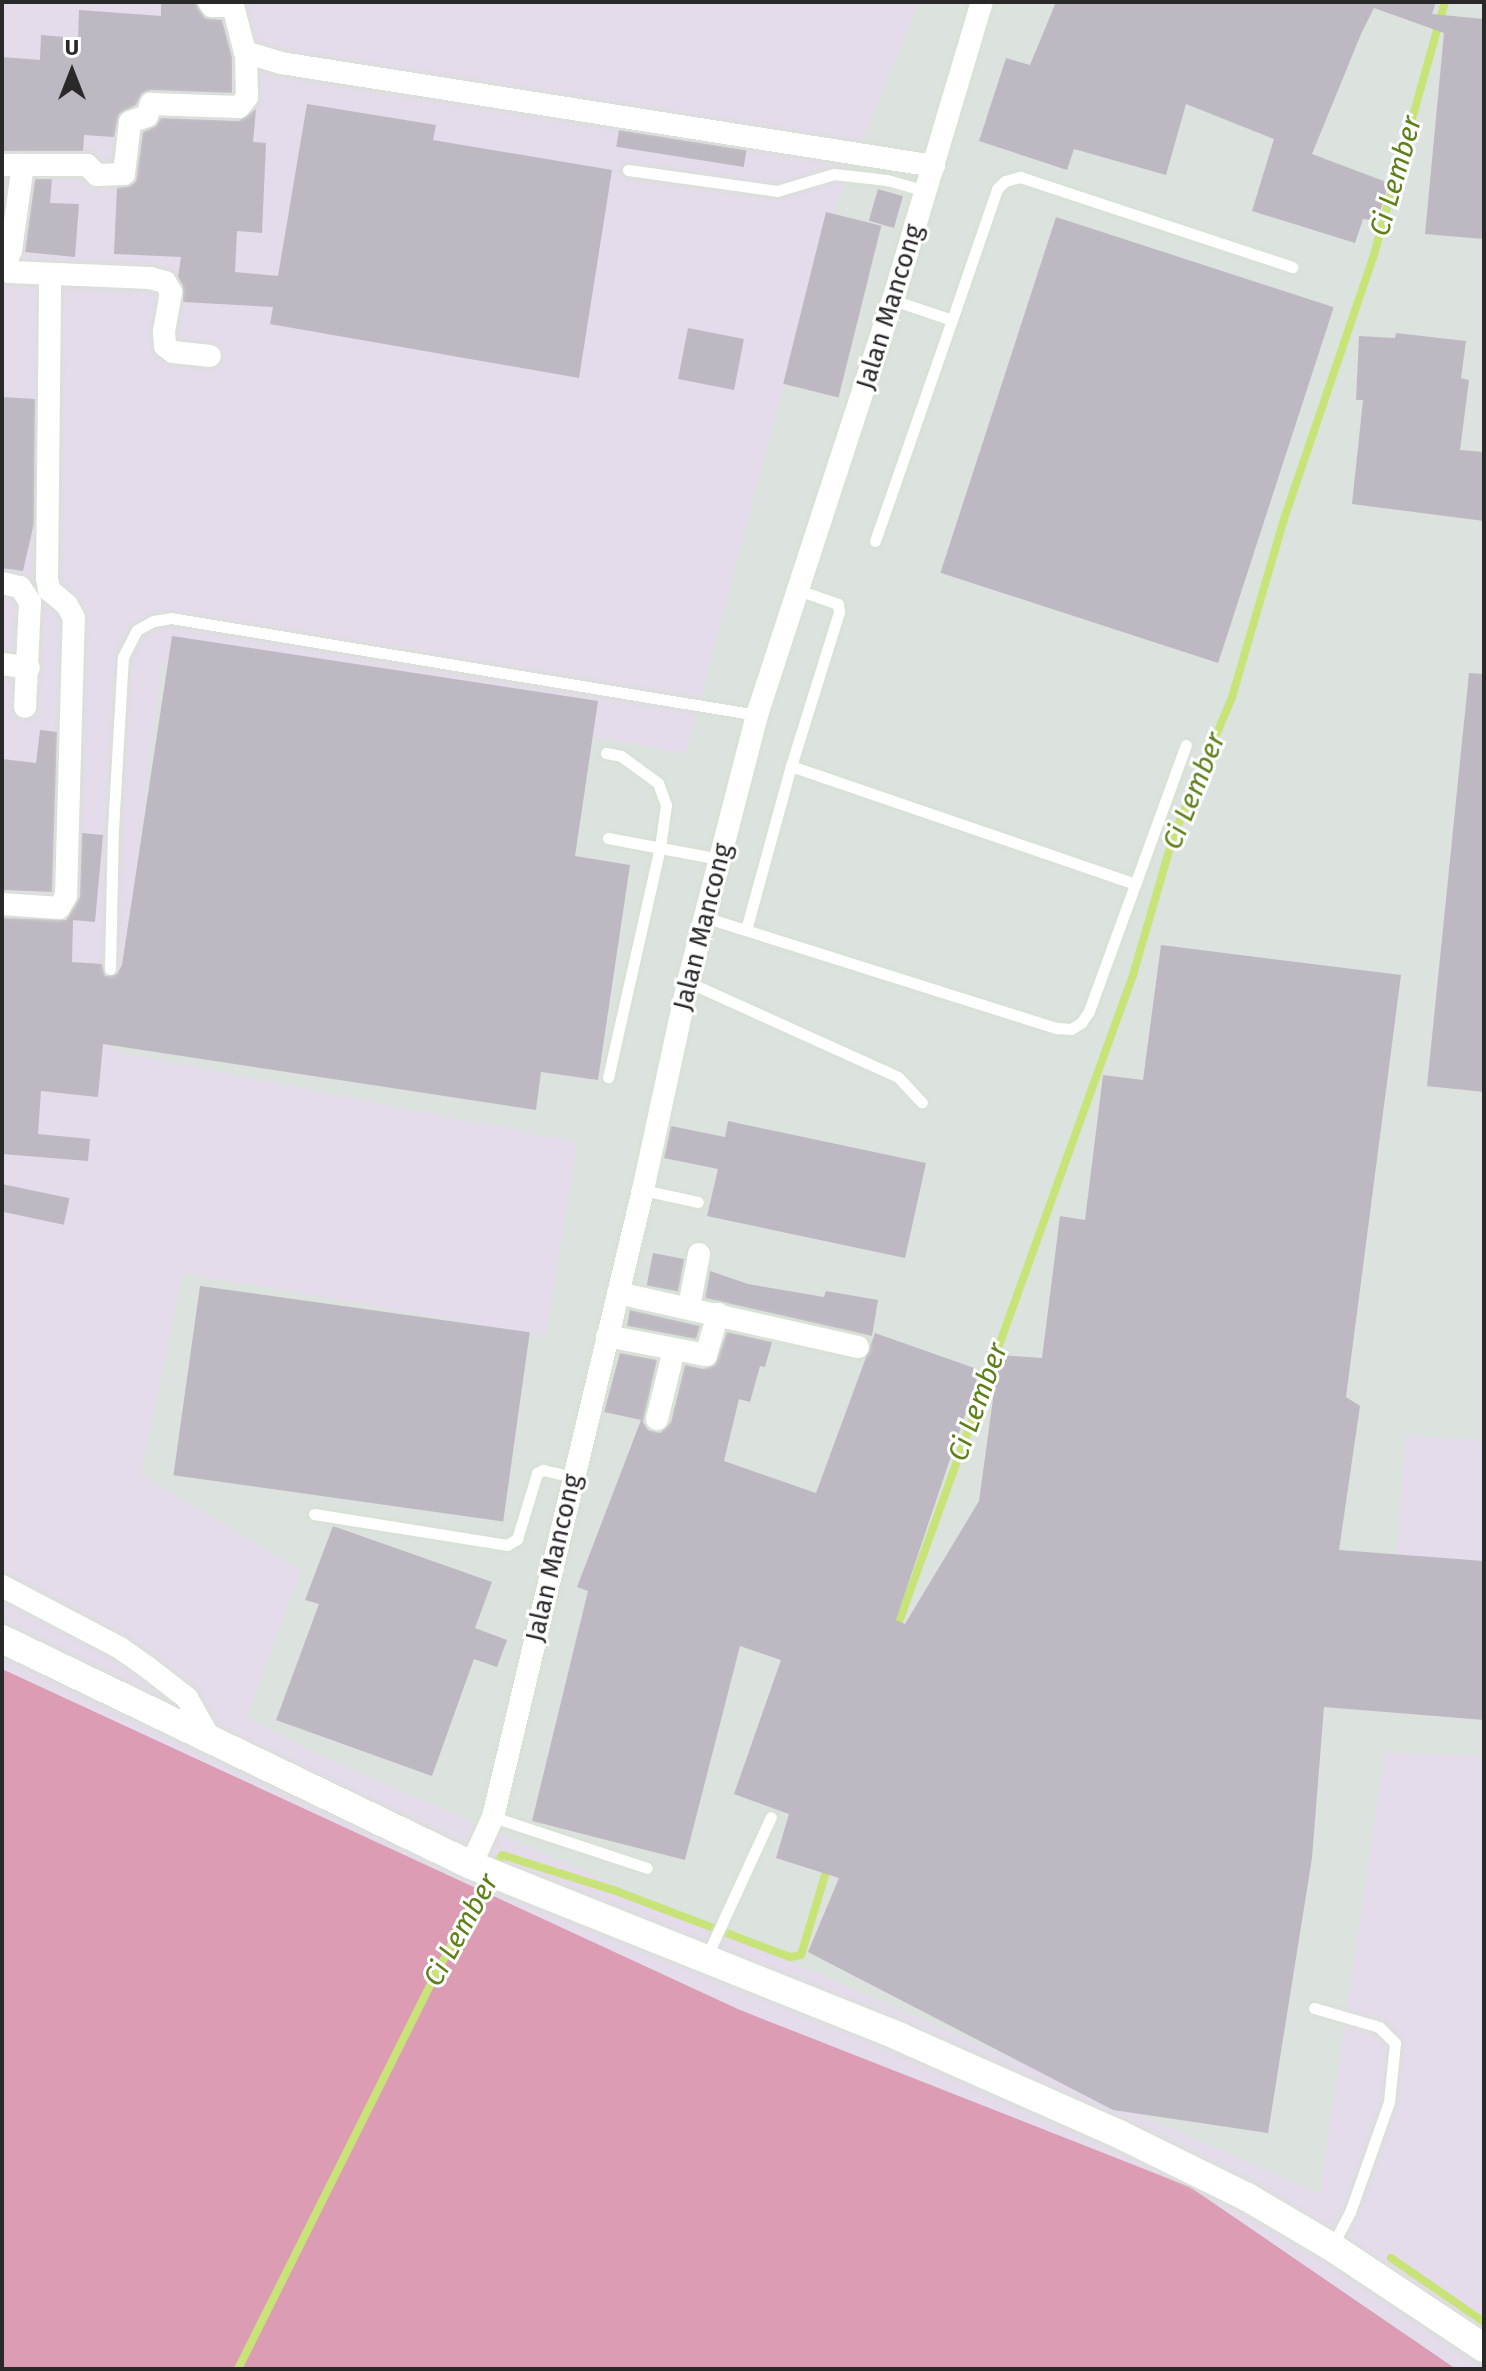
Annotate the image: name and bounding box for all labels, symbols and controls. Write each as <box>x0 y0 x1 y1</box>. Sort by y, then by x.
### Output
north arrow <box>32 32 112 112</box>
text: U <box>65 34 79 61</box>
water label: Ci Lember <box>1363 112 1429 240</box>
street label: Jalan Mancong <box>850 221 930 393</box>
water label: Ci Lember <box>1155 728 1233 854</box>
street label: Jalan Mancong <box>667 840 739 1014</box>
water label: Ci Lember <box>941 1338 1015 1466</box>
street label: Jalan Mancong <box>520 1471 588 1645</box>
water label: Ci Lember <box>416 1868 506 1992</box>

